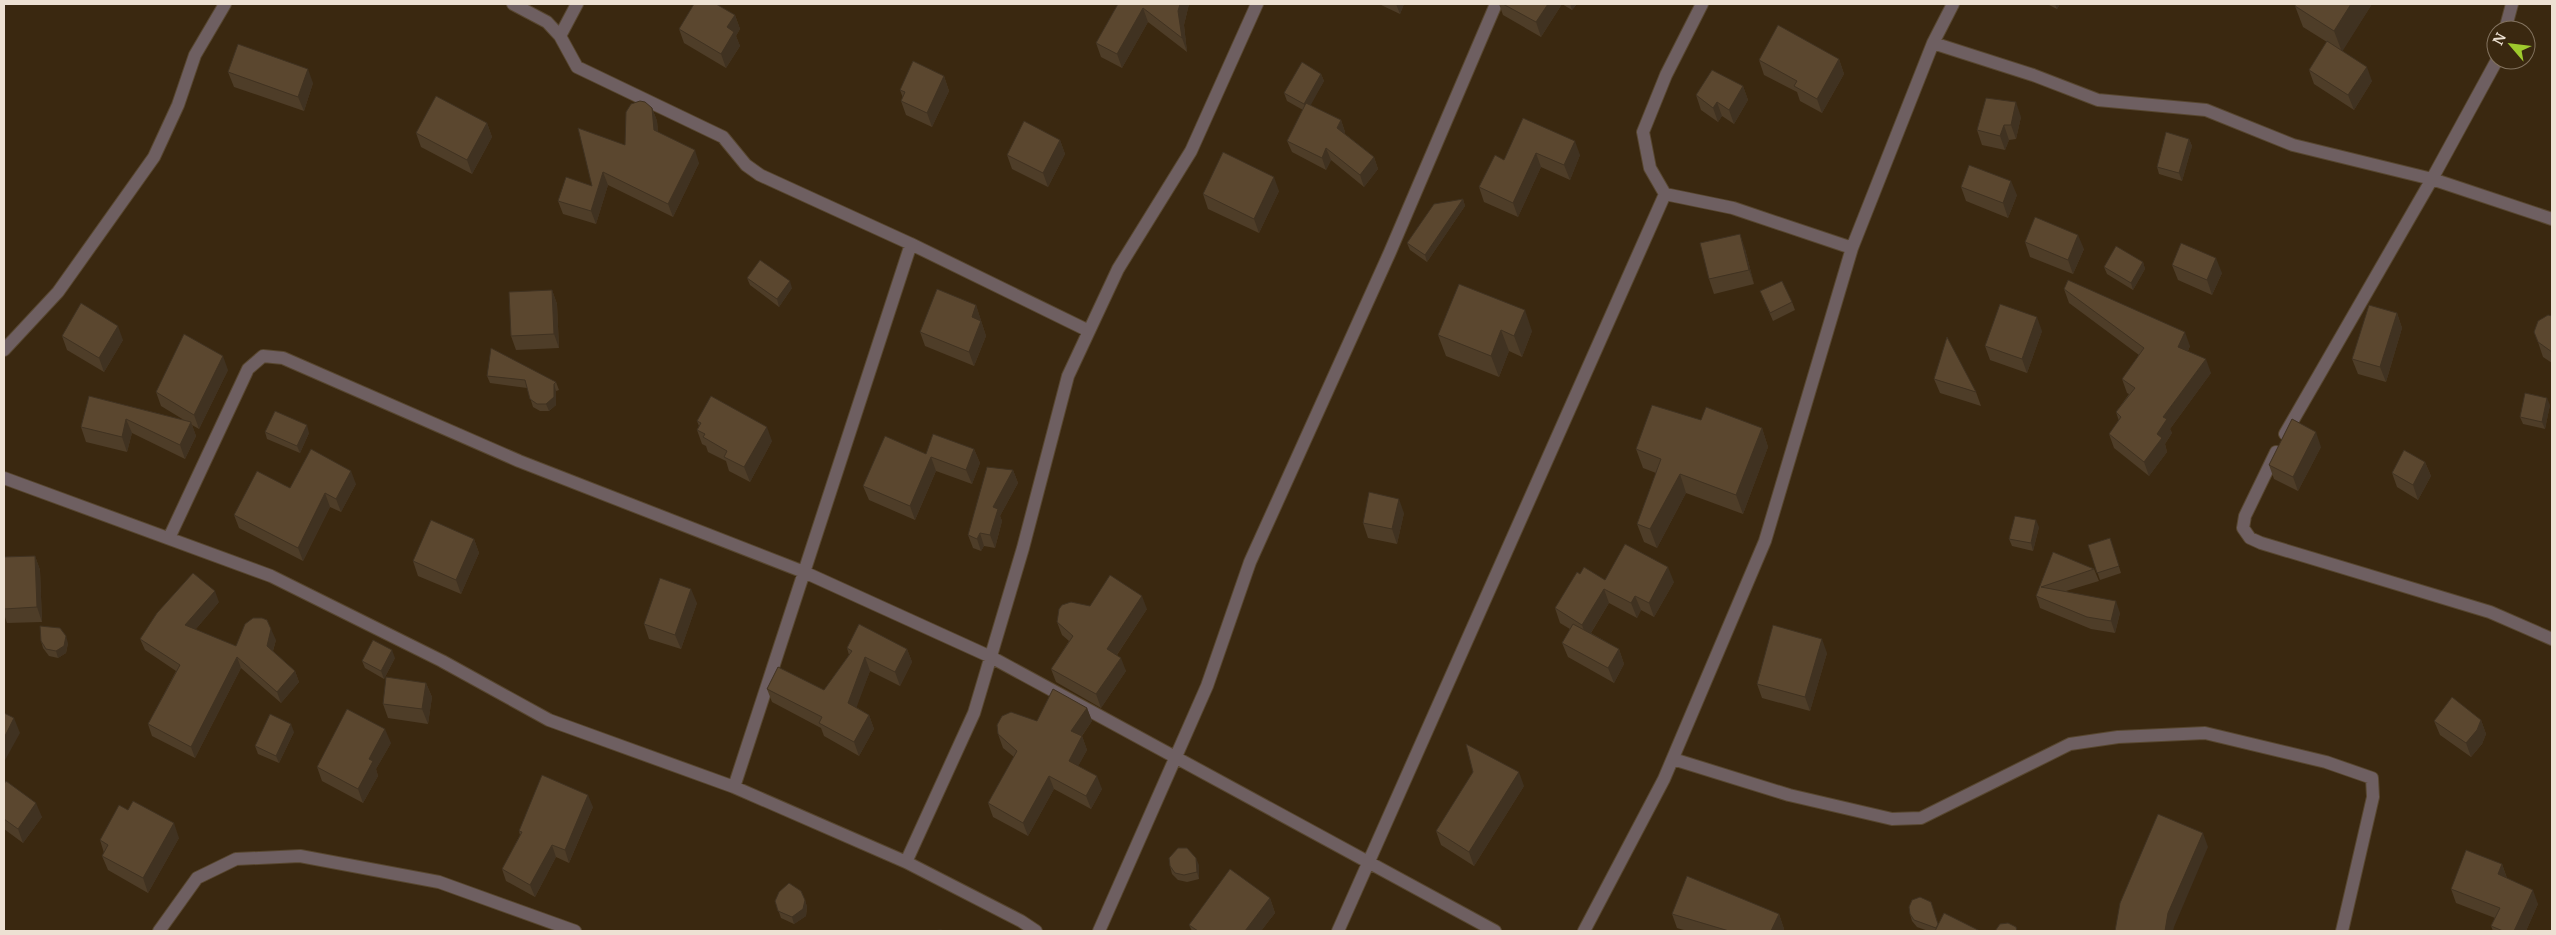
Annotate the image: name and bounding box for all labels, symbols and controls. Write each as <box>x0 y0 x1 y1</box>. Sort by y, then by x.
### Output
north arrow <box>2486 20 2536 70</box>
text: N <box>2489 30 2510 48</box>

